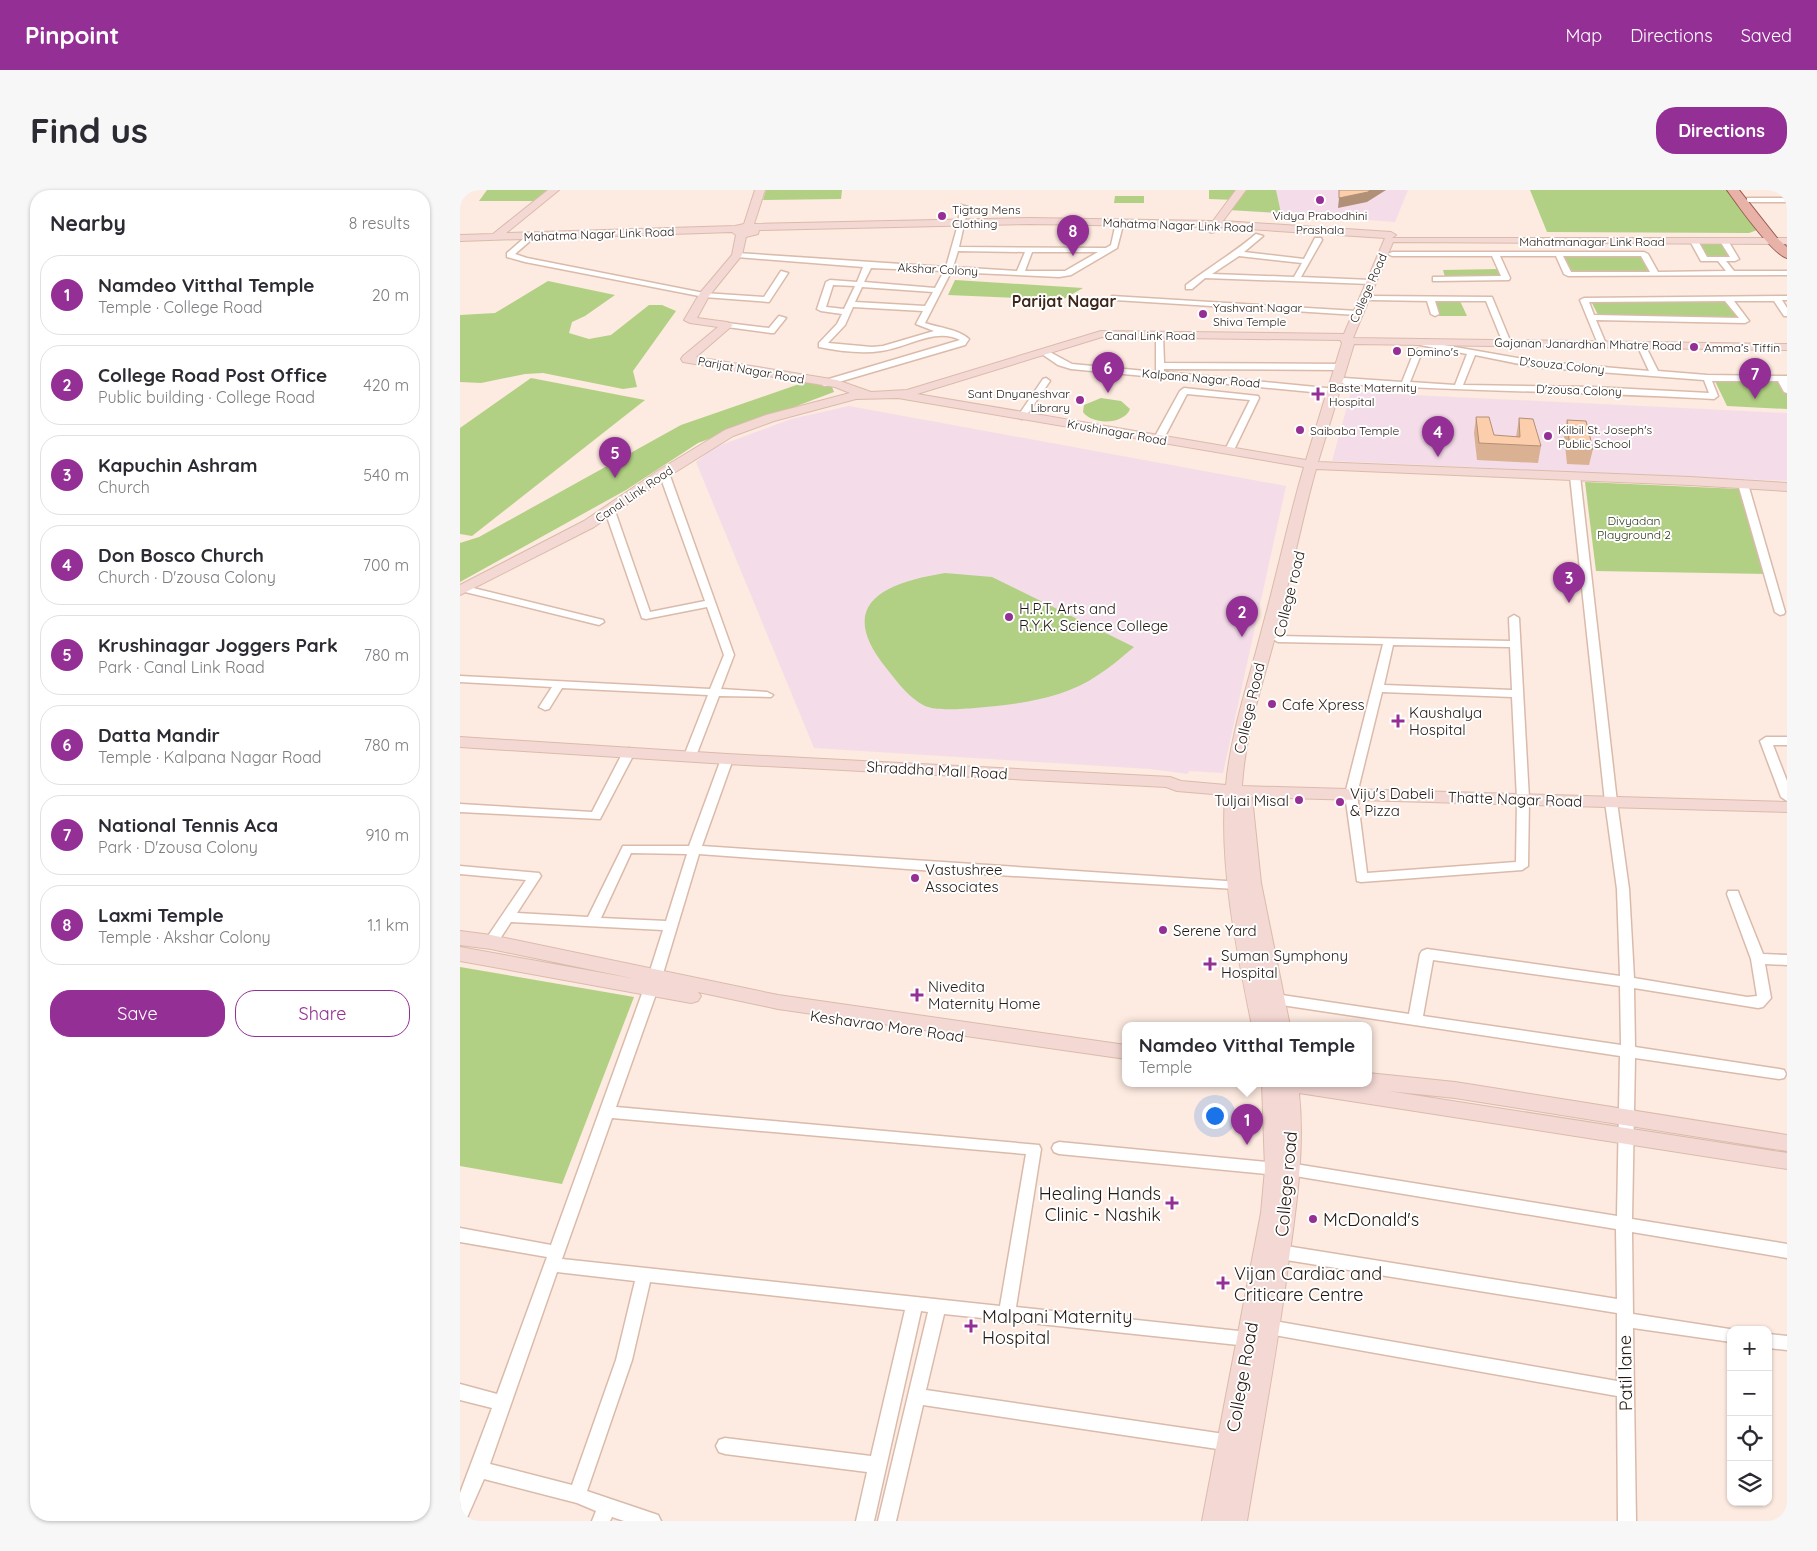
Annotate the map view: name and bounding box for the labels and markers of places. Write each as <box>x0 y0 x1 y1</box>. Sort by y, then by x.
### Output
marker: Vidya Prabodhini Prashala <box>1314 194 1326 206</box>
place label: Tigtag Mens Clothing <box>952 202 1021 231</box>
place label: Vidya Prabodhini Prashala <box>1273 208 1367 237</box>
marker: Tigtag Mens Clothing <box>936 210 948 222</box>
pin: 8 <box>1057 215 1089 256</box>
place label: Yashvant Nagar Shiva Temple <box>1213 300 1303 329</box>
marker: Yashvant Nagar Shiva Temple <box>1197 308 1209 320</box>
place label: Amma’s Tiffin <box>1704 340 1780 355</box>
marker: Amma’s Tiffin <box>1688 341 1700 353</box>
place label: Domino's <box>1407 344 1459 359</box>
marker: Domino's <box>1391 345 1403 357</box>
pin: 6 <box>1092 352 1124 393</box>
pin: 7 <box>1739 358 1771 399</box>
place label: Baste Maternity Hospital <box>1329 380 1417 409</box>
place label: Sant Dnyaneshvar Library <box>968 386 1070 415</box>
marker: Baste Maternity Hospital <box>1311 387 1325 401</box>
marker: Sant Dnyaneshvar Library <box>1074 394 1086 406</box>
pin: 4 <box>1422 416 1454 457</box>
place label: Kilbil St. Joseph's Public School <box>1558 422 1652 451</box>
place label: Saibaba Temple <box>1310 423 1399 438</box>
marker: Saibaba Temple <box>1294 424 1306 436</box>
marker: Kilbil St. Joseph's Public School <box>1542 430 1554 442</box>
pin: 5 <box>599 437 631 478</box>
pin: 3 <box>1553 562 1585 603</box>
pin: 2 <box>1226 596 1258 637</box>
place label: H.P.T. Arts and R.Y.K. Science College <box>1019 599 1168 635</box>
marker: H.P.T. Arts and R.Y.K. Science College <box>1003 611 1015 623</box>
place label: Cafe Xpress <box>1282 695 1364 714</box>
marker: Cafe Xpress <box>1266 698 1278 710</box>
place label: Kaushalya Hospital <box>1409 703 1482 739</box>
marker: Kaushalya Hospital <box>1391 714 1405 728</box>
place label: Viju's Dabeli & Pizza <box>1350 784 1434 820</box>
place label: Tuljai Misal <box>1214 791 1289 810</box>
marker: Tuljai Misal <box>1293 794 1305 806</box>
marker: Viju's Dabeli & Pizza <box>1334 796 1346 808</box>
place label: Vastushree Associates <box>925 860 1002 896</box>
marker: Vastushree Associates <box>909 872 921 884</box>
place label: Serene Yard <box>1173 921 1257 940</box>
marker: Serene Yard <box>1157 924 1169 936</box>
place label: Suman Symphony Hospital <box>1221 946 1348 982</box>
marker: Suman Symphony Hospital <box>1203 957 1217 971</box>
place label: Nivedita Maternity Home <box>928 977 1040 1013</box>
marker: Nivedita Maternity Home <box>910 988 924 1002</box>
pin: 1 <box>1231 1104 1263 1145</box>
place label: Healing Hands Clinic - Nashik <box>1039 1182 1161 1226</box>
marker: Healing Hands Clinic - Nashik <box>1165 1196 1179 1210</box>
place label: McDonald's <box>1323 1208 1419 1231</box>
marker: McDonald's <box>1307 1213 1319 1225</box>
place label: Vijan Cardiac and Criticare Centre <box>1234 1262 1382 1306</box>
marker: Vijan Cardiac and Criticare Centre <box>1216 1276 1230 1290</box>
place label: Malpani Maternity Hospital <box>982 1305 1132 1349</box>
marker: Malpani Maternity Hospital <box>964 1319 978 1333</box>

